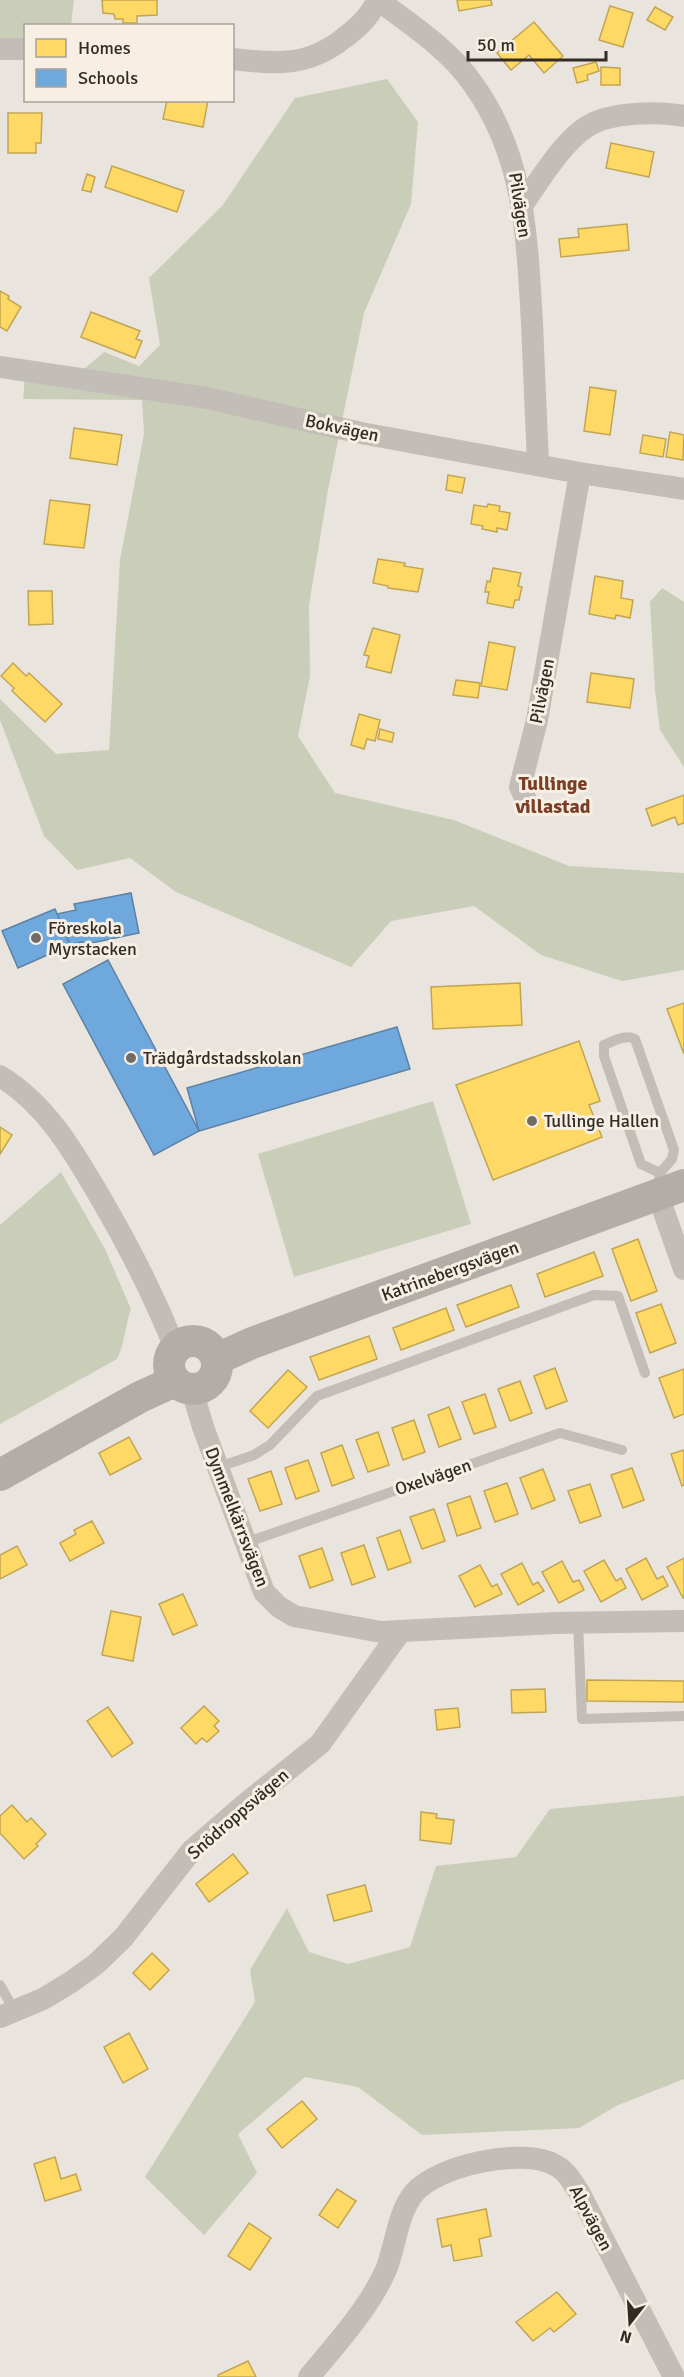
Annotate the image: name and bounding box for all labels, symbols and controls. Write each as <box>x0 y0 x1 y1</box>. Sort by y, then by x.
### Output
legend <box>24 24 234 102</box>
scale bar <box>468 24 606 62</box>
text: 50 m <box>477 34 515 56</box>
text: Homes <box>78 37 131 59</box>
text: Schools <box>78 67 138 89</box>
street label: Pilvägen <box>504 171 536 239</box>
street label: Bokvägen <box>303 409 381 447</box>
street label: Pilvägen <box>525 657 559 725</box>
district label: Tullinge villastad <box>514 771 591 819</box>
place label: Föreskola Myrstacken <box>48 917 137 960</box>
marker: Föreskola Myrstacken <box>29 931 43 945</box>
place label: Trädgårdstadsskolan <box>143 1047 302 1069</box>
marker: Trädgårdstadsskolan <box>124 1051 138 1065</box>
place label: Tullinge Hallen <box>544 1110 659 1132</box>
marker: Tullinge Hallen <box>525 1114 539 1128</box>
street label: Katrinebergsvägen <box>378 1236 522 1306</box>
street label: Dymmelkärrsvägen <box>200 1444 274 1590</box>
street label: Oxelvägen <box>392 1454 474 1500</box>
street label: Snödroppsvägen <box>183 1764 293 1864</box>
street label: Alpvägen <box>565 2181 617 2255</box>
north arrow <box>600 2293 660 2353</box>
text: N <box>618 2325 634 2348</box>

